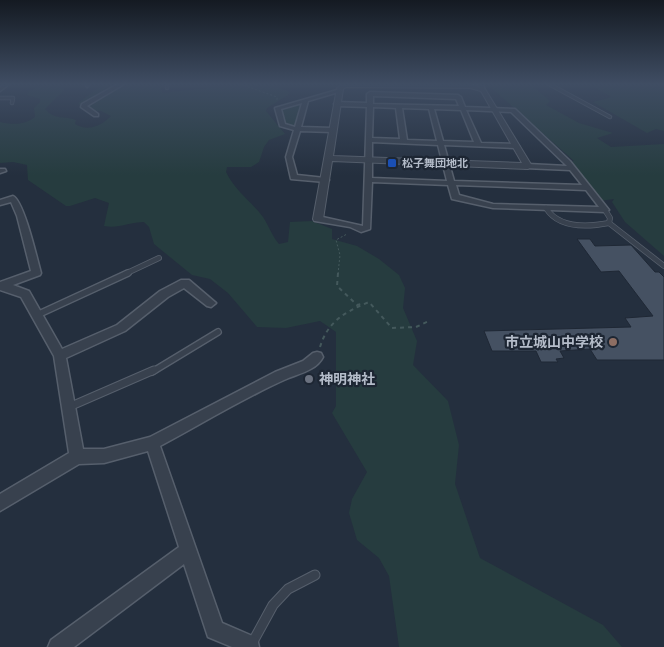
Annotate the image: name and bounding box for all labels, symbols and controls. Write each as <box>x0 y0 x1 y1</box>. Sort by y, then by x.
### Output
place label: 松子舞団地北 <box>402 156 468 170</box>
marker: 松子舞団地北 <box>386 157 398 169</box>
place label: 市立城山中学校 <box>505 333 603 351</box>
marker: 市立城山中学校 <box>607 336 619 348</box>
place label: 神明神社 <box>319 370 375 388</box>
marker: 神明神社 <box>303 373 315 385</box>

